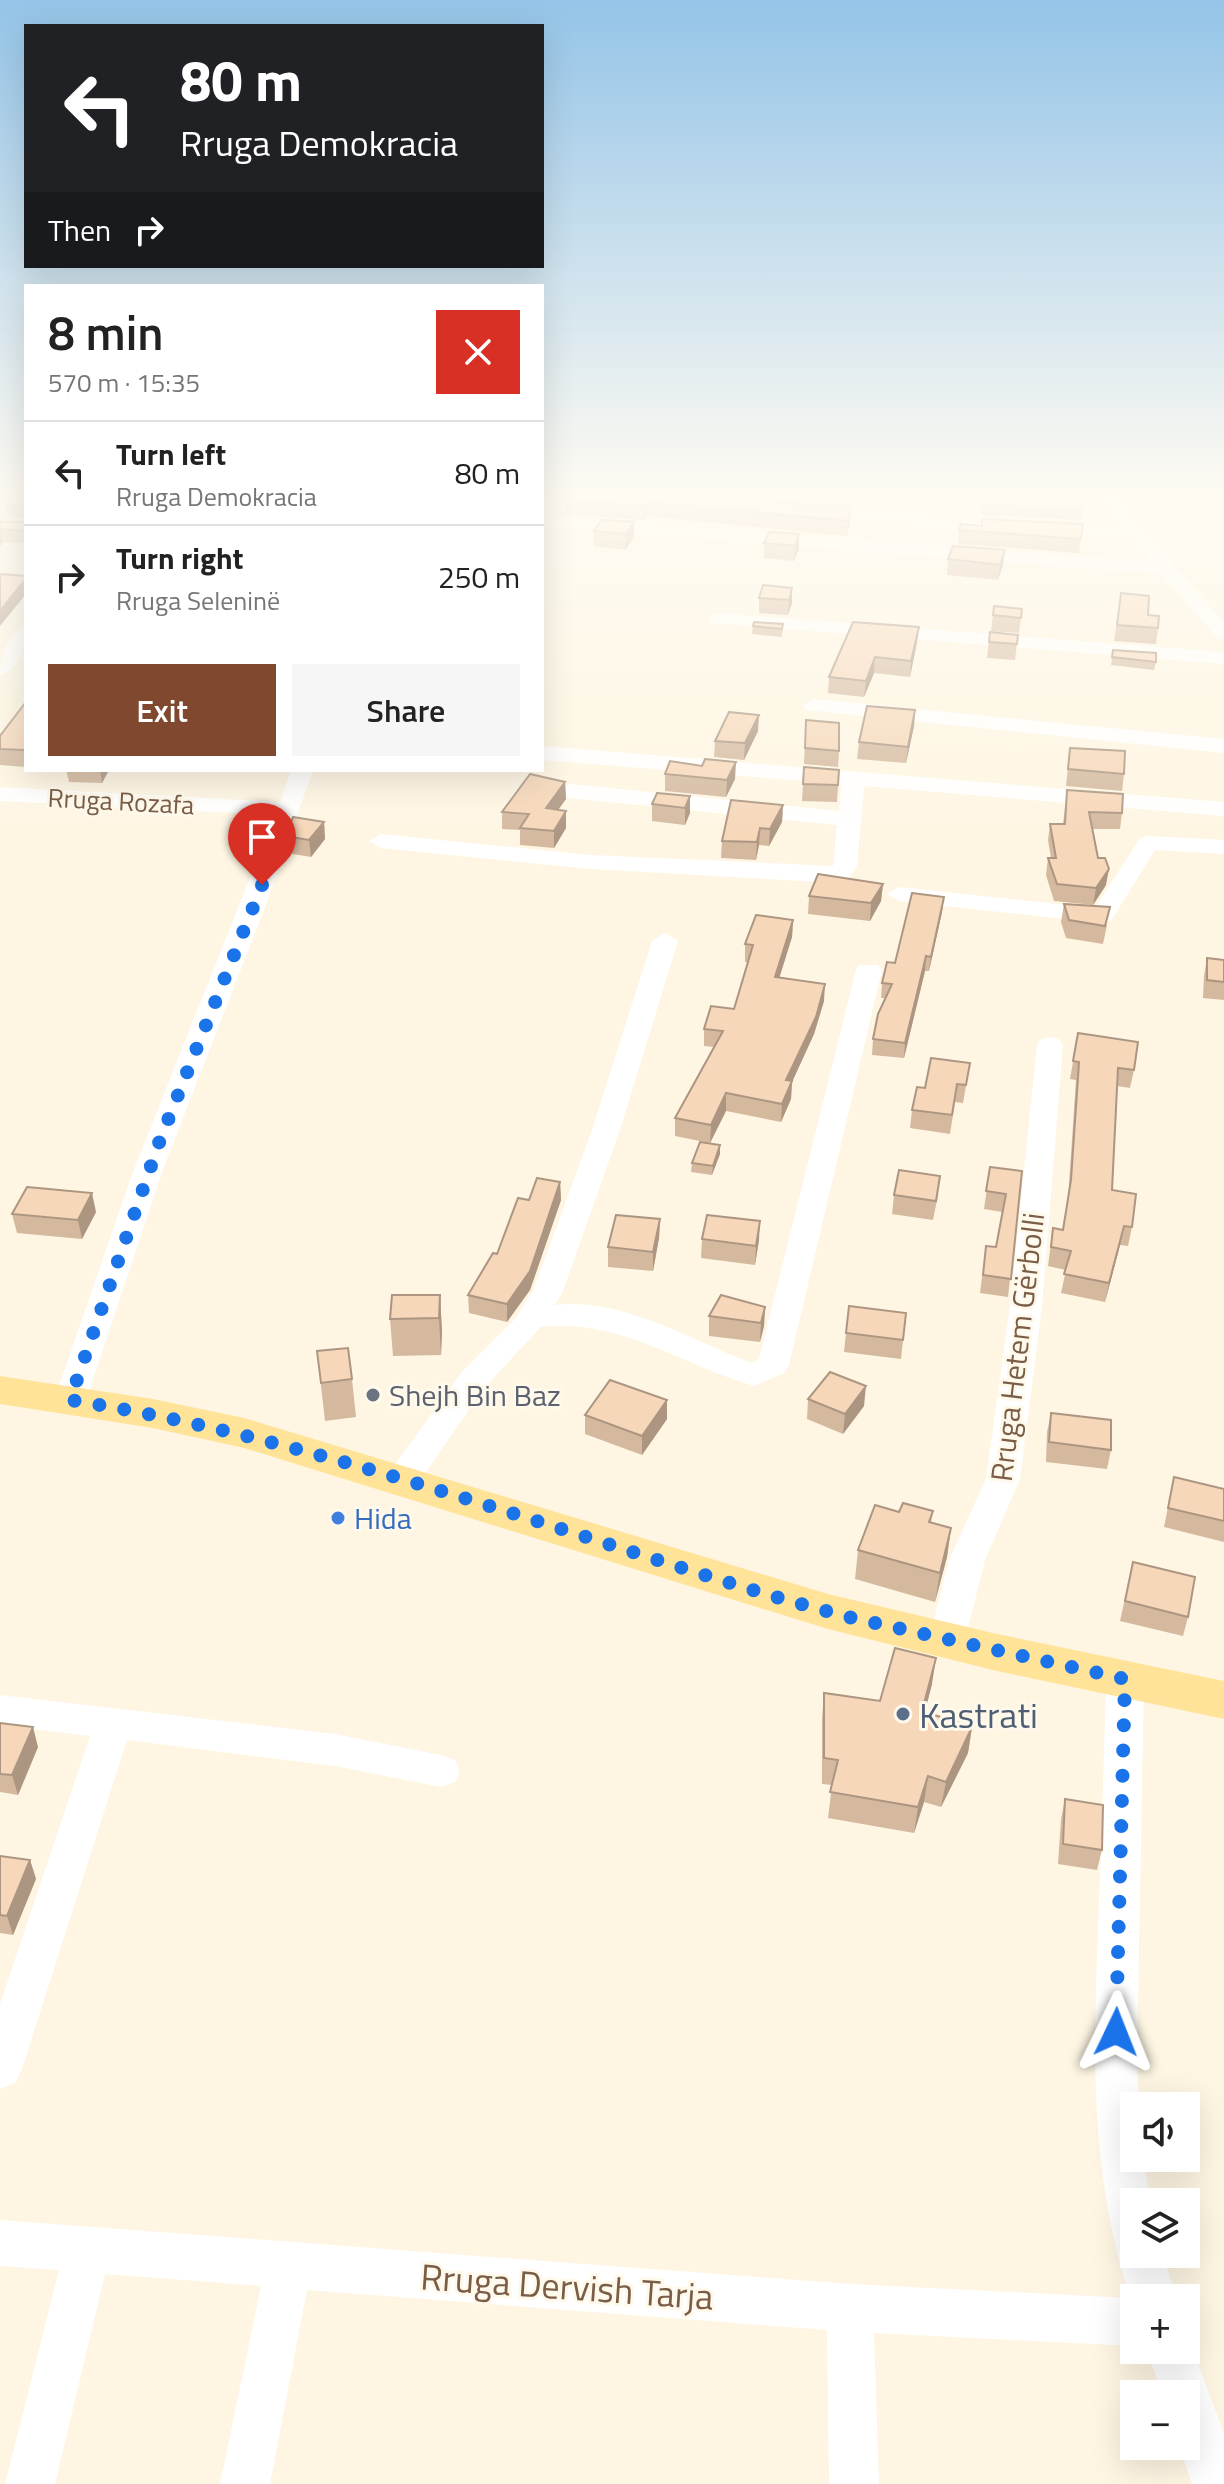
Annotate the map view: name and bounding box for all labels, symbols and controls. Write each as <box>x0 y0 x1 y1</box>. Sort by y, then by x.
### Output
text: 80 m <box>180 38 302 123</box>
icon: left <box>48 56 152 160</box>
text: Rruga Demokracia <box>180 115 458 170</box>
text: Then <box>48 207 111 253</box>
icon: right <box>127 208 171 252</box>
text: 8 min <box>48 296 163 369</box>
button: close <box>436 310 520 394</box>
text: 570 m · 15:35 <box>48 363 200 402</box>
text: Turn left <box>116 431 226 477</box>
text: 80 m <box>455 450 520 496</box>
icon: left <box>48 451 92 495</box>
text: Rruga Demokracia <box>116 477 317 516</box>
text: Turn right <box>116 535 244 581</box>
text: 250 m <box>438 554 520 600</box>
icon: right <box>48 555 92 599</box>
text: Rruga Seleninë <box>116 581 280 620</box>
button: Exit <box>48 664 276 756</box>
button: Share <box>292 664 520 756</box>
street label: Rruga Rozafa <box>47 778 195 824</box>
pin <box>228 803 296 885</box>
icon: arrive <box>240 815 284 859</box>
street label: Rruga Hetem Gërbolli <box>978 1210 1056 1484</box>
place label: Shejh Bin Baz <box>389 1372 561 1418</box>
marker: Shejh Bin Baz <box>364 1386 382 1404</box>
place label: Hida <box>354 1495 412 1541</box>
marker: Hida <box>329 1509 347 1527</box>
place label: Kastrati <box>919 1687 1038 1742</box>
marker: Kastrati <box>894 1705 912 1723</box>
position arrow <box>1074 1990 1158 2074</box>
map controls <box>1120 2092 1200 2460</box>
button: sound <box>1120 2092 1200 2172</box>
button: layers <box>1120 2188 1200 2268</box>
street label: Rruga Dervish Tarja <box>419 2248 715 2324</box>
button: + <box>1120 2284 1200 2364</box>
button: − <box>1120 2380 1200 2460</box>

